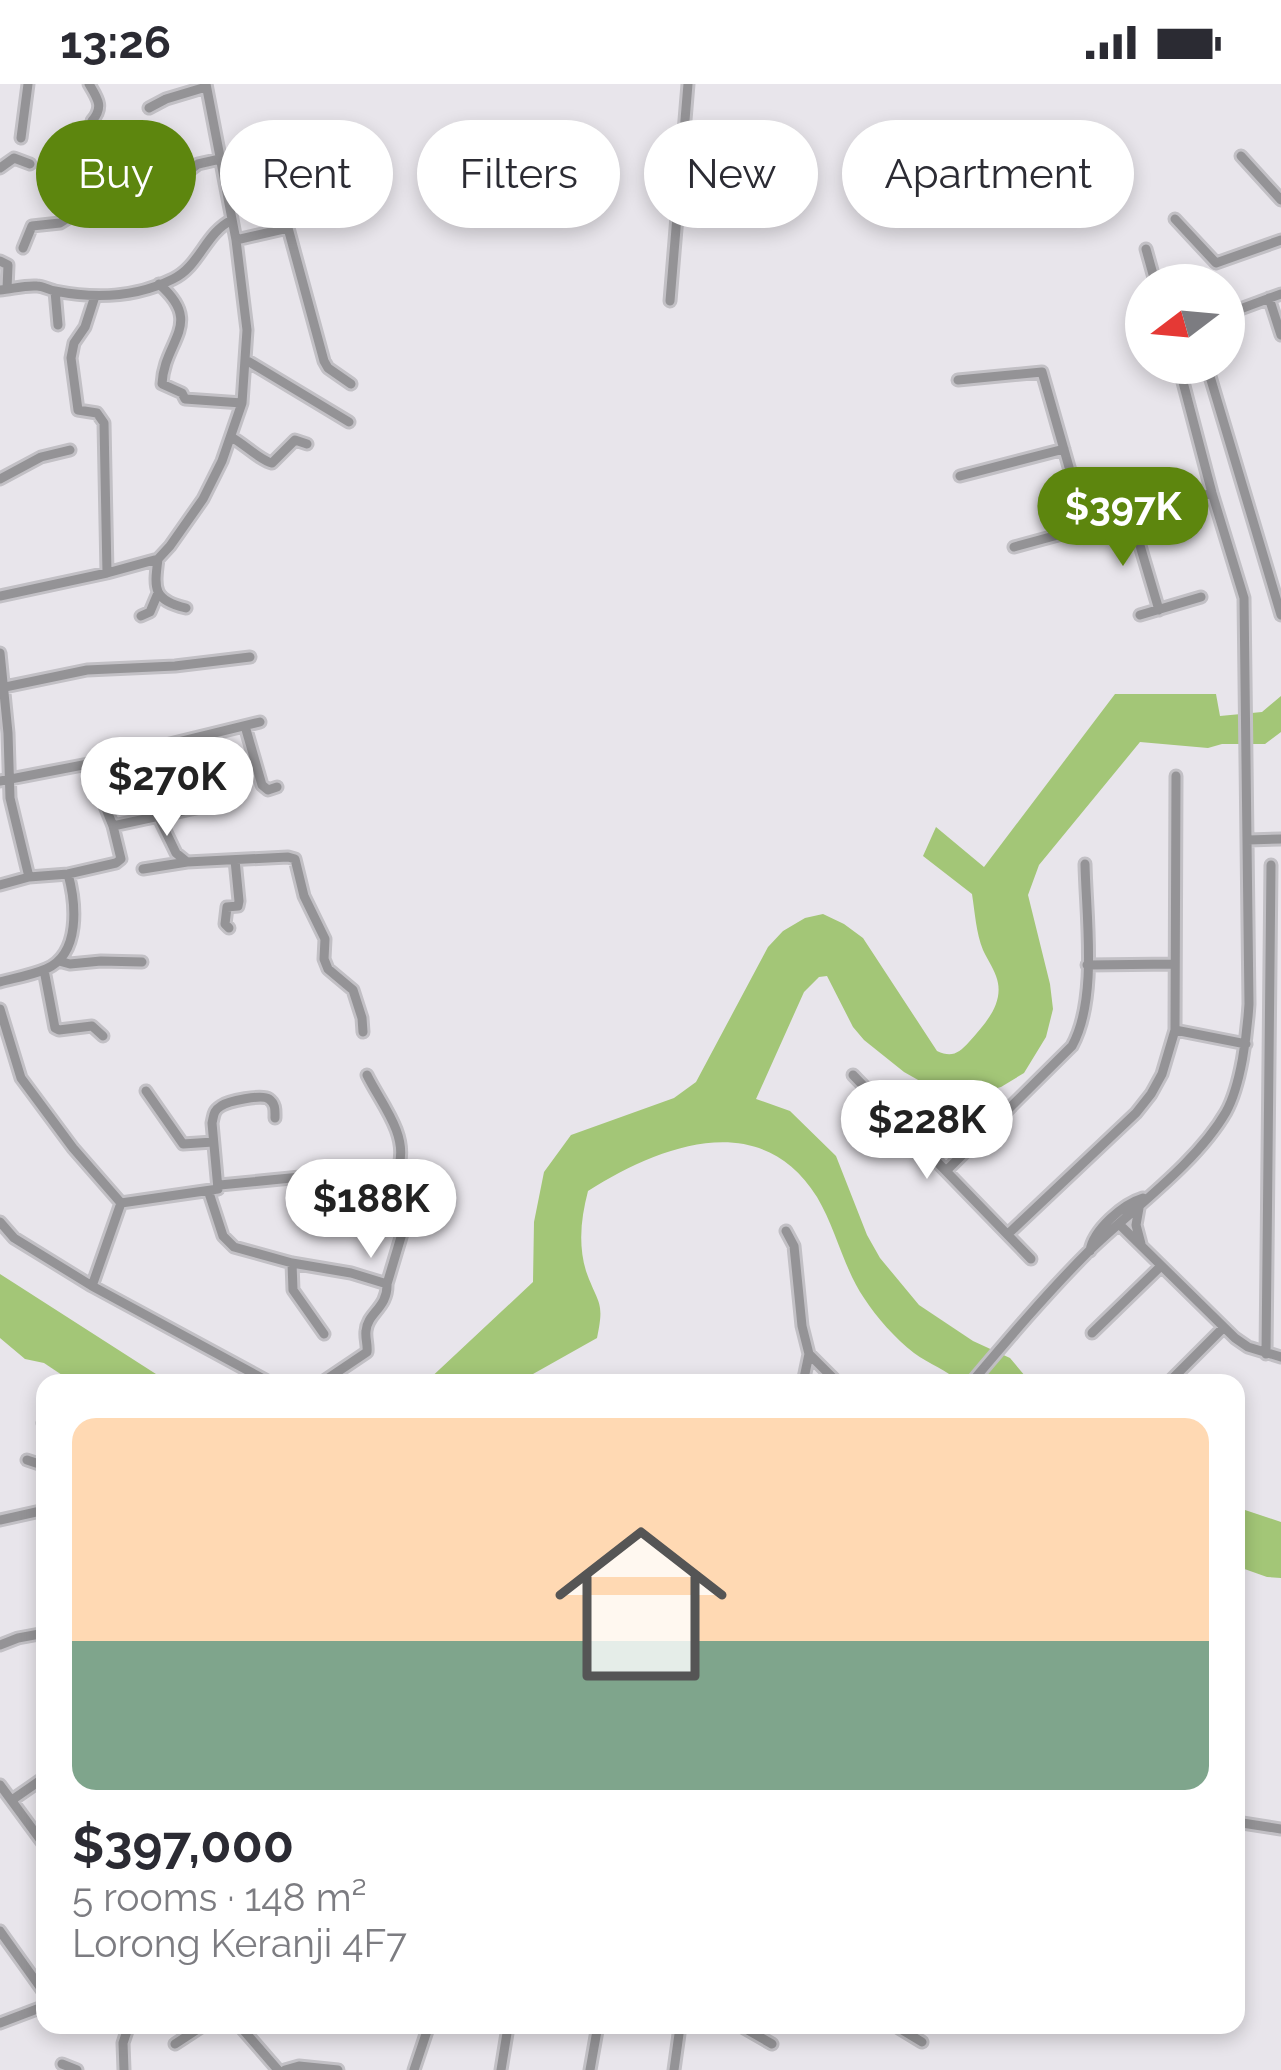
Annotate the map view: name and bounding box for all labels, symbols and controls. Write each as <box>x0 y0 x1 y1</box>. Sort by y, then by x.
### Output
text: 13:26 <box>60 16 171 69</box>
chip: Buy <box>36 120 196 228</box>
chip: Rent <box>220 120 393 228</box>
chip: Filters <box>417 120 620 228</box>
chip: New <box>644 120 818 228</box>
chip: Apartment <box>842 120 1134 228</box>
north arrow <box>1125 264 1245 384</box>
map controls <box>1125 264 1245 384</box>
pin: $397K <box>1039 467 1207 569</box>
text: $397K <box>1064 483 1182 529</box>
pin: $270K <box>83 737 251 839</box>
text: $270K <box>108 753 226 799</box>
pin: $228K <box>843 1080 1011 1182</box>
text: $228K <box>868 1096 986 1142</box>
pin: $188K <box>287 1159 455 1261</box>
text: $188K <box>312 1175 430 1221</box>
icon: home <box>533 1496 749 1712</box>
text: $397,000 <box>72 1814 294 1874</box>
text: 5 rooms · 148 m² <box>72 1874 367 1920</box>
text: Lorong Keranji 4F7 <box>72 1920 407 1966</box>

